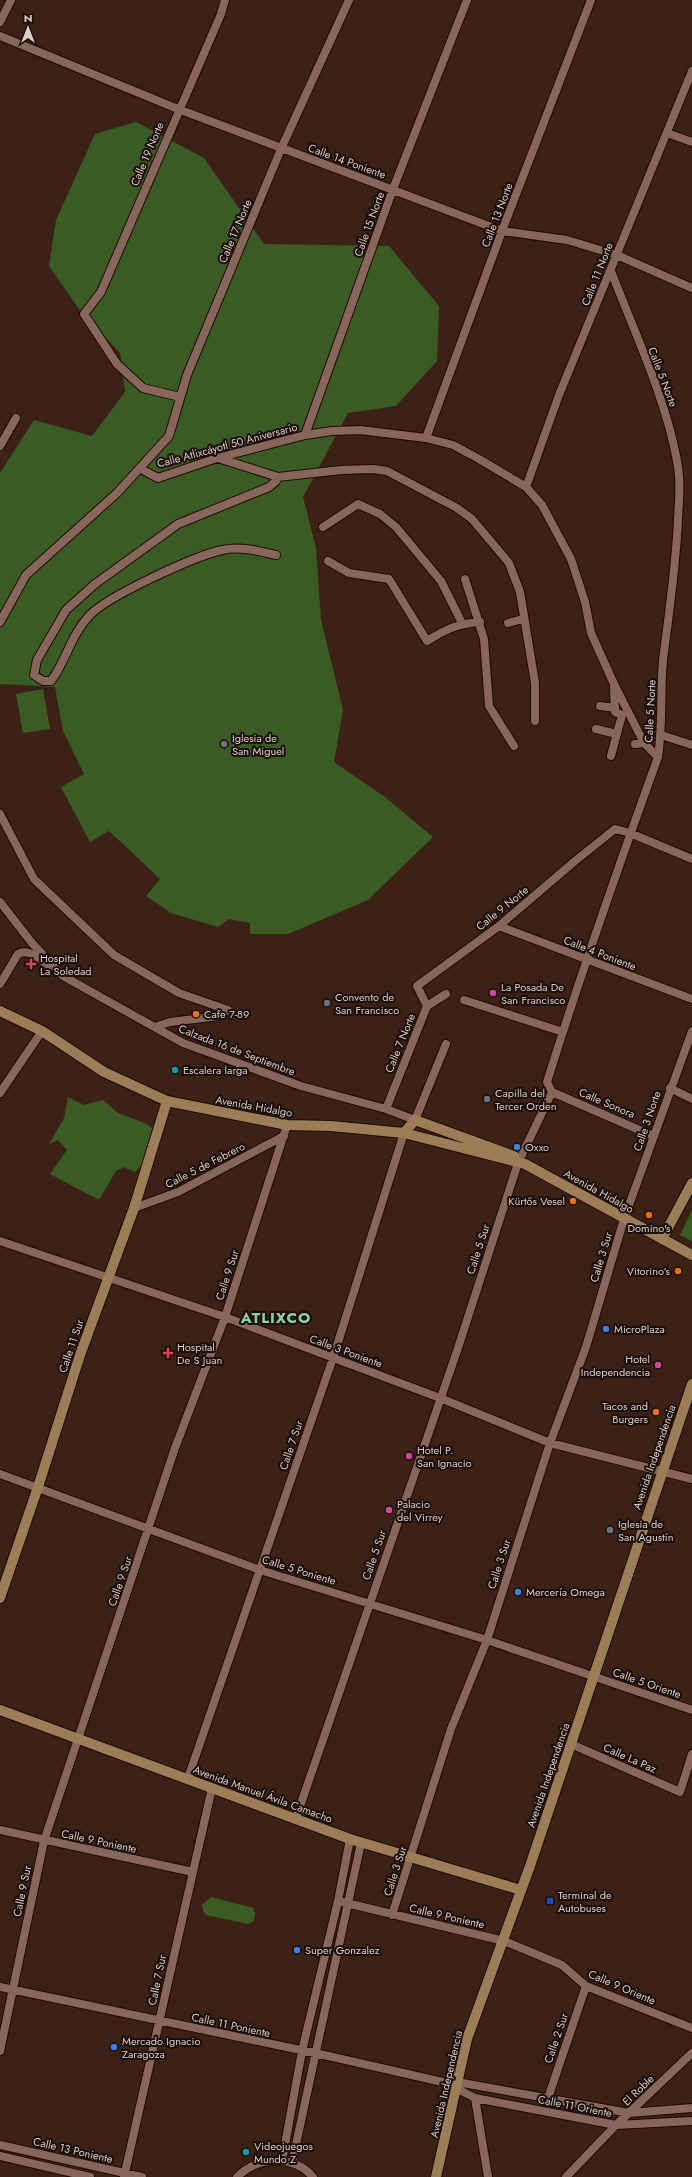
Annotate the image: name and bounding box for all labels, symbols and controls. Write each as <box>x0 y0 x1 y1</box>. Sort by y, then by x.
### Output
north arrow <box>8 8 48 48</box>
text: N <box>24 10 32 26</box>
street label: Calle 19 Norte <box>126 119 168 188</box>
street label: Calle 14 Poniente <box>306 140 388 183</box>
street label: Calle 13 Norte <box>477 180 517 249</box>
street label: Calle 15 Norte <box>350 189 388 259</box>
street label: Calle 17 Norte <box>214 197 256 265</box>
street label: Calle 11 Norte <box>577 240 617 308</box>
street label: Calle 5 Norte <box>644 345 682 410</box>
street label: Calle Atlixcáyotl 50 Aniversario <box>155 419 299 471</box>
street label: Calle 5 Norte <box>640 679 660 743</box>
place label: Iglesia de San Miguel <box>232 730 284 759</box>
marker: Iglesia de San Miguel <box>219 739 229 749</box>
street label: Calle 9 Norte <box>472 882 532 934</box>
street label: Calle 4 Poniente <box>561 932 639 974</box>
place label: Hospital La Soledad <box>40 950 92 979</box>
marker: Hospital La Soledad <box>25 958 37 970</box>
place label: La Posada De San Francisco <box>501 979 565 1008</box>
marker: La Posada De San Francisco <box>488 988 498 998</box>
place label: Convento de San Francisco <box>335 989 399 1018</box>
marker: Convento de San Francisco <box>322 998 332 1008</box>
place label: Cafe 7-89 <box>204 1006 249 1022</box>
marker: Cafe 7-89 <box>191 1009 201 1019</box>
street label: Calle 7 Norte <box>381 1011 419 1075</box>
street label: Calzada 16 de Septiembre <box>176 1020 298 1080</box>
place label: Escalera larga <box>183 1062 248 1078</box>
marker: Escalera larga <box>170 1065 180 1075</box>
street label: Calle Sonora <box>576 1084 638 1122</box>
place label: Capilla del Tercer Orden <box>495 1085 556 1114</box>
street label: Calle 3 Norte <box>629 1088 665 1153</box>
street label: Avenida Hidalgo <box>214 1091 294 1121</box>
marker: Capilla del Tercer Orden <box>482 1094 492 1104</box>
street label: Calle 5 de Febrero <box>162 1138 248 1192</box>
place label: Oxxo <box>525 1139 549 1155</box>
marker: Oxxo <box>512 1142 522 1152</box>
street label: Avenida Hidalgo <box>561 1165 637 1217</box>
place label: Kürtős Vesel <box>508 1193 565 1209</box>
marker: Kürtős Vesel <box>568 1196 578 1206</box>
marker: Domino's <box>644 1210 654 1220</box>
place label: Domino's <box>628 1220 671 1236</box>
street label: Calle 5 Sur <box>462 1222 494 1276</box>
street label: Calle 3 Sur <box>586 1230 616 1284</box>
street label: Calle 9 Sur <box>211 1248 243 1302</box>
place label: Vitorino’s <box>627 1263 671 1279</box>
marker: Vitorino’s <box>673 1266 683 1276</box>
district label: ATLIXCO <box>240 1307 311 1329</box>
street label: Calle 11 Sur <box>54 1317 88 1375</box>
place label: MicroPlaza <box>614 1321 665 1337</box>
marker: MicroPlaza <box>601 1324 611 1334</box>
street label: Calle 3 Poniente <box>307 1330 385 1372</box>
place label: Hospital De S Juan <box>177 1339 222 1368</box>
marker: Hospital De S Juan <box>162 1347 174 1359</box>
place label: Hotel Independencia <box>581 1351 650 1380</box>
marker: Hotel Independencia <box>653 1360 663 1370</box>
place label: Tacos and Burgers <box>602 1398 649 1427</box>
street label: Avenida Independencia <box>629 1402 679 1512</box>
marker: Tacos and Burgers <box>651 1407 661 1417</box>
street label: Calle 7 Sur <box>275 1418 307 1472</box>
place label: Hotel P. San Ignacio <box>417 1442 472 1471</box>
marker: Hotel P. San Ignacio <box>404 1451 414 1461</box>
place label: Palacio del Virrey <box>397 1496 443 1525</box>
marker: Palacio del Virrey <box>384 1505 394 1515</box>
place label: Iglesia de San Agustín <box>618 1516 673 1545</box>
marker: Iglesia de San Agustín <box>605 1525 615 1535</box>
street label: Calle 5 Sur <box>358 1528 390 1582</box>
street label: Calle 3 Sur <box>483 1537 515 1591</box>
street label: Calle 5 Poniente <box>260 1551 338 1589</box>
street label: Calle 9 Sur <box>104 1554 136 1608</box>
place label: Mercería Omega <box>526 1584 605 1600</box>
marker: Mercería Omega <box>513 1587 523 1597</box>
street label: Calle 5 Oriente <box>611 1664 684 1702</box>
street label: Avenida Independencia <box>523 1720 573 1830</box>
street label: Calle La Paz <box>601 1739 659 1777</box>
street label: Avenida Manuel Ávila Camacho <box>191 1761 335 1827</box>
street label: Calle 9 Poniente <box>60 1825 138 1857</box>
street label: Calle 3 Sur <box>379 1844 411 1898</box>
street label: Calle 9 Sur <box>9 1864 35 1918</box>
place label: Terminal de Autobuses <box>558 1887 612 1916</box>
marker: Terminal de Autobuses <box>545 1896 555 1906</box>
street label: Calle 9 Poniente <box>408 1900 486 1932</box>
place label: Super Gonzalez <box>305 1942 380 1958</box>
marker: Super Gonzalez <box>292 1945 302 1955</box>
street label: Calle 7 Sur <box>144 1953 170 2007</box>
street label: Calle 9 Oriente <box>586 1966 658 2008</box>
street label: Calle 11 Poniente <box>190 2009 272 2041</box>
street label: Calle 2 Sur <box>540 2011 572 2065</box>
street label: Avenida Independencia <box>426 2029 466 2139</box>
place label: Mercado Ignacio Zaragoza <box>122 2033 200 2062</box>
marker: Mercado Ignacio Zaragoza <box>109 2042 119 2052</box>
street label: El Roble <box>619 2071 658 2109</box>
street label: Calle 11 Oriente <box>537 2091 614 2121</box>
street label: Calle 13 Poniente <box>32 2133 115 2167</box>
place label: Videojuegos Mundo Z <box>254 2138 314 2167</box>
marker: Videojuegos Mundo Z <box>241 2147 251 2157</box>

